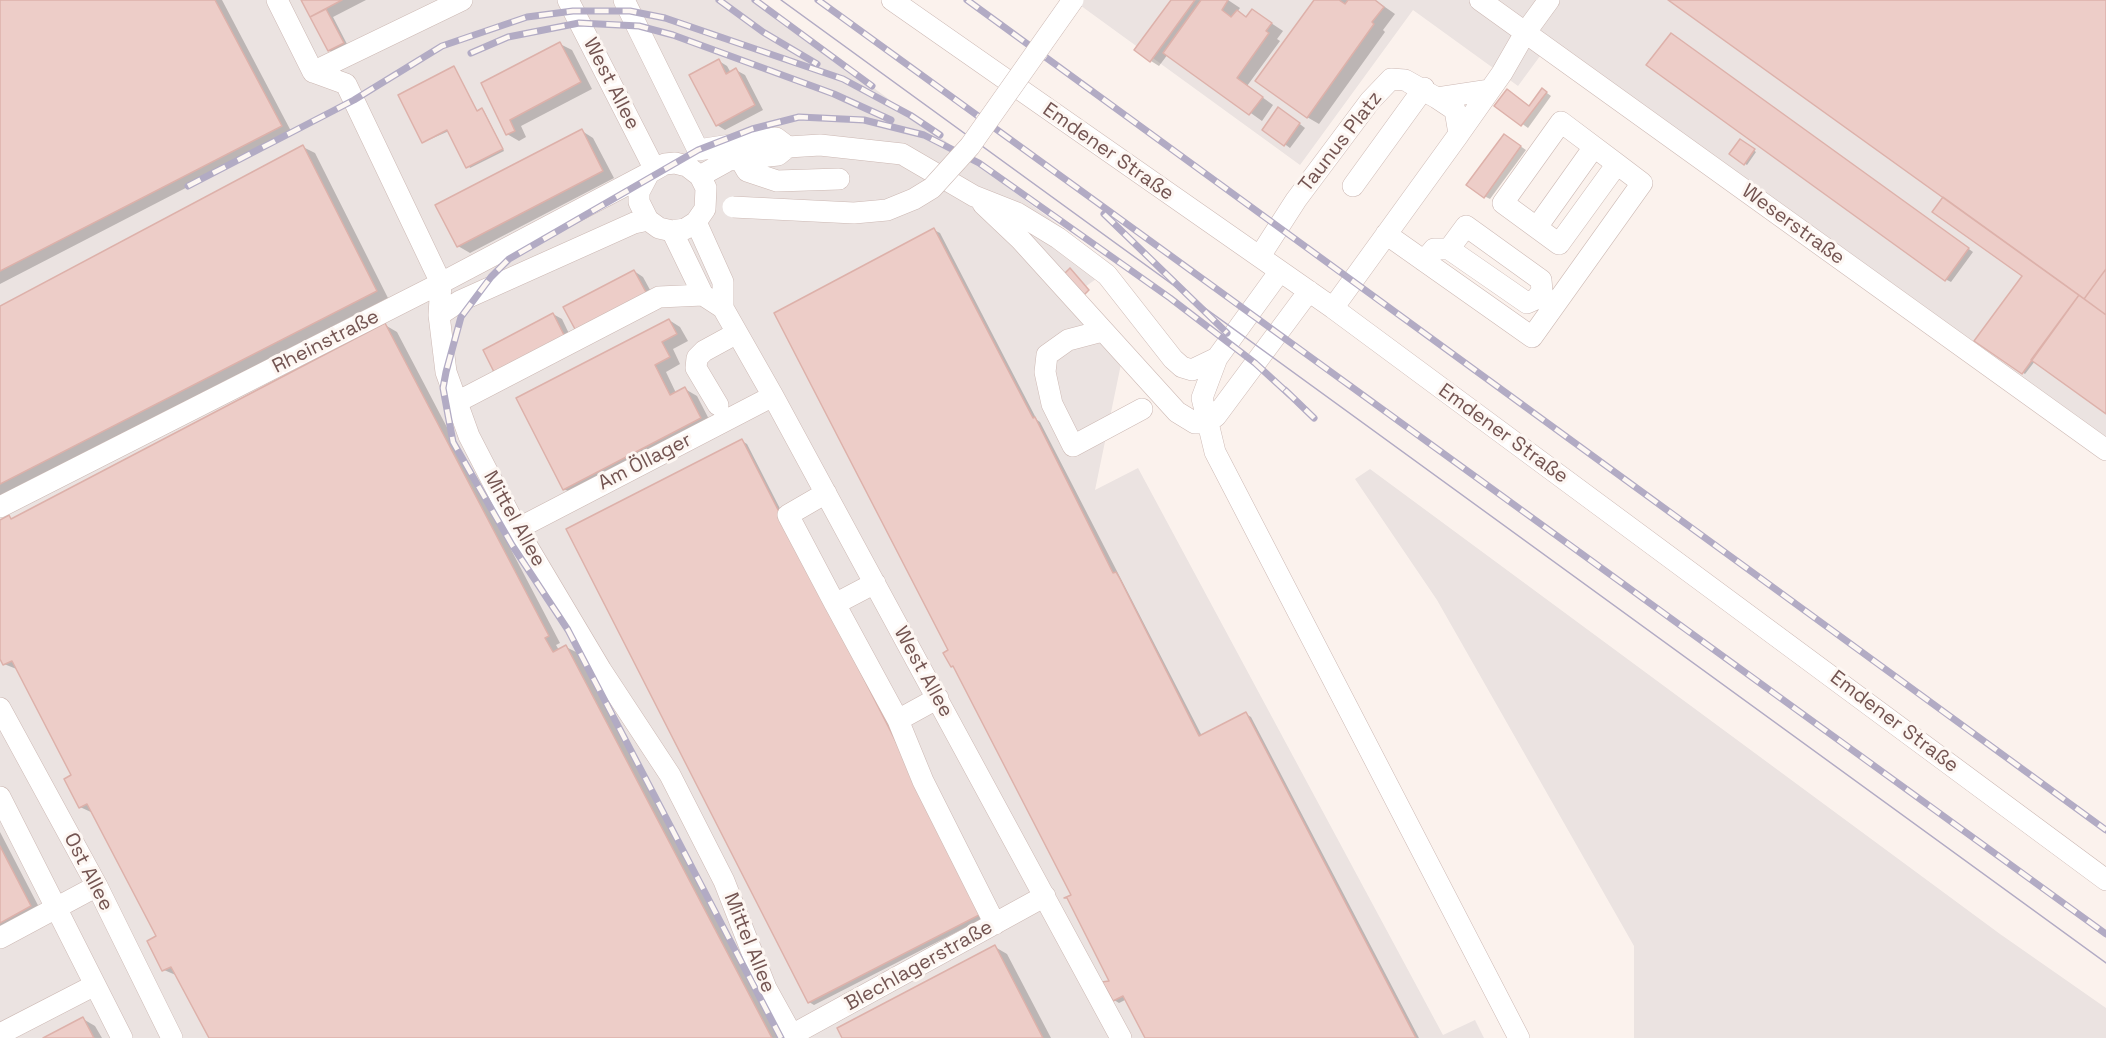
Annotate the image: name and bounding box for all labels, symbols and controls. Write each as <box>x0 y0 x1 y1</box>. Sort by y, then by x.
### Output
street label: West Allee <box>578 34 644 134</box>
street label: Taunus Platz <box>1294 87 1388 197</box>
street label: Emdener Straße <box>1038 98 1178 206</box>
street label: Weserstraße <box>1737 180 1849 270</box>
street label: Rheinstraße <box>269 305 383 379</box>
street label: Emdener Straße <box>1433 379 1573 489</box>
street label: Am Öllager <box>594 428 696 496</box>
street label: Mittel Allee <box>478 467 550 571</box>
street label: West Allee <box>888 623 958 721</box>
street label: Emdener Straße <box>1825 666 1963 778</box>
street label: Ost Allee <box>58 829 118 915</box>
street label: Mittel Allee <box>718 889 780 997</box>
street label: Blechlagerstraße <box>841 916 997 1016</box>

